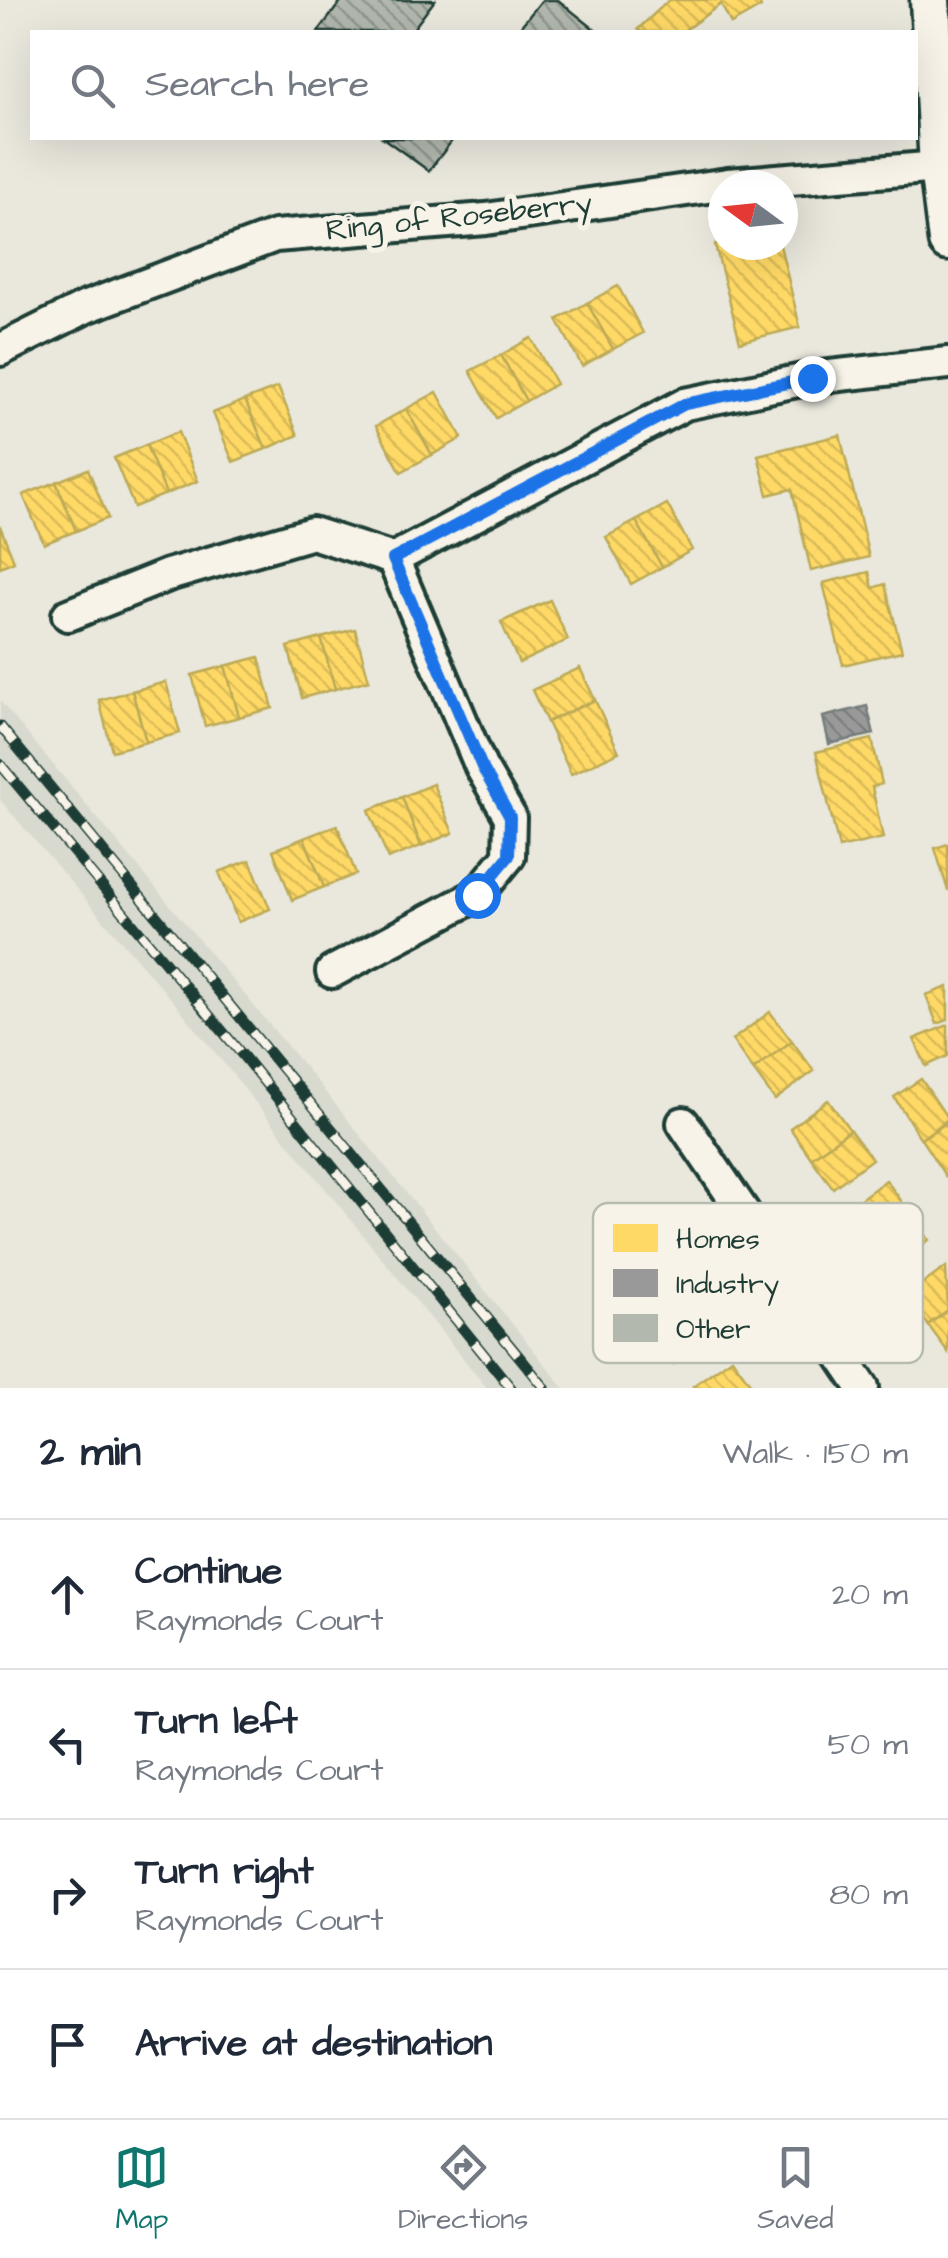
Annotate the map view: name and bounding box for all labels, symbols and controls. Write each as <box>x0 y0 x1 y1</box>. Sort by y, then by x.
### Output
search box <box>30 30 918 140</box>
icon: search <box>65 58 120 113</box>
text: Search here <box>145 59 369 111</box>
north arrow <box>708 170 798 260</box>
street label: Ring of Roseberry <box>324 182 594 253</box>
route end <box>790 356 836 402</box>
route start <box>455 873 501 919</box>
legend <box>593 1203 923 1363</box>
text: Homes <box>676 1220 760 1259</box>
text: Industry <box>676 1265 779 1306</box>
text: Other <box>676 1310 751 1349</box>
text: 2 min <box>40 1424 141 1482</box>
text: Walk · 150 m <box>722 1431 908 1476</box>
text: Continue <box>135 1546 282 1598</box>
icon: ahead <box>40 1567 95 1622</box>
text: 20 m <box>832 1572 908 1617</box>
text: Raymonds Court <box>135 1598 383 1643</box>
text: Turn left <box>135 1696 298 1748</box>
icon: left <box>40 1717 95 1772</box>
text: 50 m <box>827 1722 908 1767</box>
text: Raymonds Court <box>135 1748 383 1793</box>
text: Turn right <box>135 1846 314 1898</box>
icon: right <box>40 1867 95 1922</box>
text: 80 m <box>829 1872 908 1917</box>
text: Raymonds Court <box>135 1898 383 1943</box>
icon: arrive <box>40 2017 95 2072</box>
text: Arrive at destination <box>135 2018 492 2070</box>
tab: Map <box>114 2140 169 2239</box>
tab: Directions <box>398 2140 528 2239</box>
tab: Saved <box>757 2140 834 2239</box>

